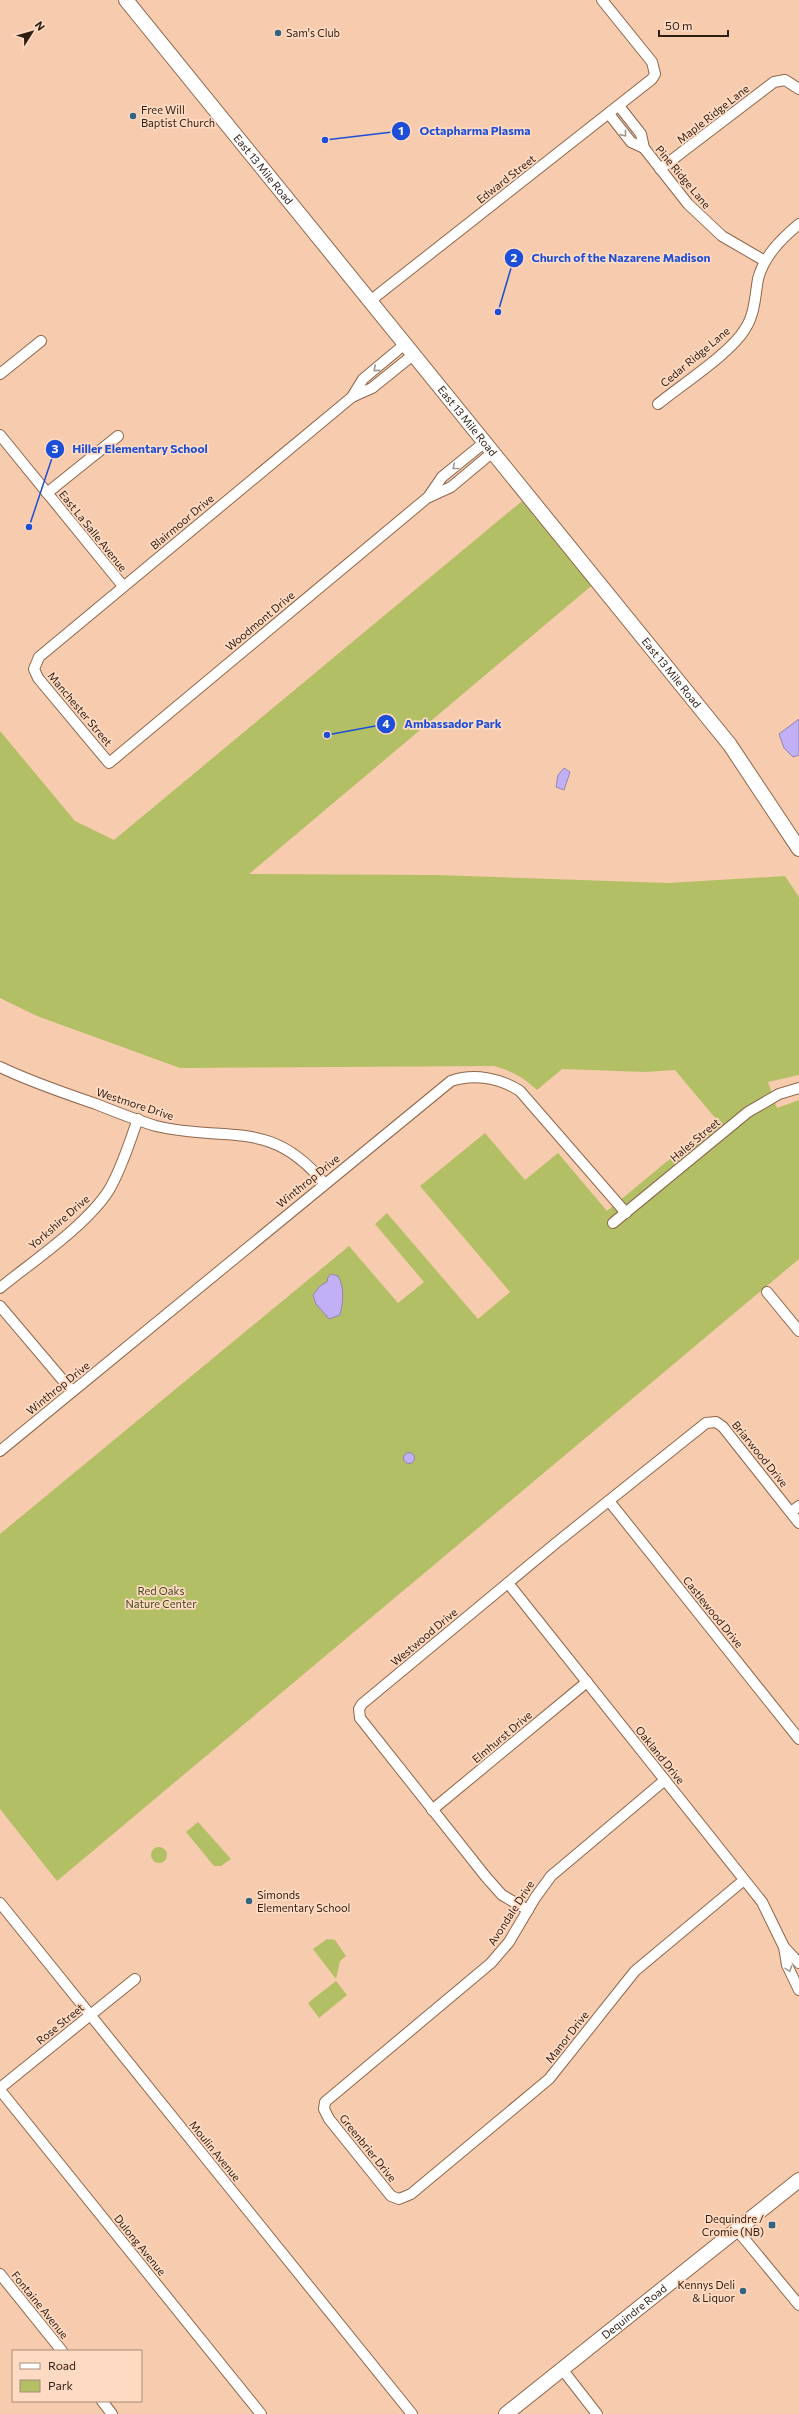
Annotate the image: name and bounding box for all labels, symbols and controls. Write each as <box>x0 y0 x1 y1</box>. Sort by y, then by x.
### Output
north arrow <box>12 12 52 52</box>
scale bar <box>659 12 728 38</box>
text: N <box>33 18 48 33</box>
text: 50 m <box>665 18 693 32</box>
place label: Sam's Club <box>286 26 340 39</box>
marker: Sam's Club <box>273 28 283 38</box>
street label: Maple Ridge Lane <box>674 81 751 146</box>
place label: Free Will Baptist Church <box>141 103 215 129</box>
marker: Free Will Baptist Church <box>128 111 138 121</box>
callout: Octapharma Plasma <box>391 119 538 143</box>
text: 1 <box>398 123 404 137</box>
text: Octapharma Plasma <box>419 123 531 137</box>
one-way arrow <box>619 129 626 136</box>
street label: East 13 Mile Road <box>231 131 296 207</box>
street label: Pine Ridge Lane <box>653 142 714 211</box>
street label: Edward Street <box>474 151 538 206</box>
callout: Church of the Nazarene Madison <box>504 246 719 270</box>
text: 2 <box>511 250 518 264</box>
text: Church of the Nazarene Madison <box>531 250 711 264</box>
street label: Cedar Ridge Lane <box>657 324 732 389</box>
one-way arrow <box>373 364 381 371</box>
street label: East 13 Mile Road <box>435 383 500 459</box>
callout: Hiller Elementary School <box>45 437 216 461</box>
text: 3 <box>52 441 59 455</box>
text: Hiller Elementary School <box>72 441 208 455</box>
one-way arrow <box>452 462 459 469</box>
street label: East La Salle Avenue <box>57 488 130 574</box>
street label: Blairmoor Drive <box>147 491 216 552</box>
street label: Woodmont Drive <box>223 588 297 653</box>
street label: East 13 Mile Road <box>639 635 704 710</box>
street label: Manchester Street <box>46 669 116 749</box>
callout: Ambassador Park <box>376 712 509 736</box>
text: 4 <box>382 716 390 730</box>
text: Ambassador Park <box>404 716 502 730</box>
street label: Westmore Drive <box>95 1085 176 1122</box>
street label: Hales Street <box>667 1115 723 1164</box>
street label: Winthrop Drive <box>274 1151 342 1210</box>
street label: Yorkshire Drive <box>26 1192 92 1251</box>
street label: Winthrop Drive <box>24 1358 92 1417</box>
street label: Briarwood Drive <box>730 1418 791 1490</box>
street label: Castlewood Drive <box>681 1573 746 1650</box>
park label: Red Oaks Nature Center <box>125 1584 197 1610</box>
street label: Westwood Drive <box>388 1605 460 1668</box>
street label: Elmhurst Drive <box>469 1708 534 1765</box>
street label: Oakland Drive <box>633 1723 688 1786</box>
street label: Avondale Drive <box>485 1878 537 1948</box>
place label: Simonds Elementary School <box>257 1888 350 1914</box>
marker: Simonds Elementary School <box>244 1896 254 1906</box>
one-way arrow <box>784 1965 793 1972</box>
street label: Rose Street <box>33 2000 86 2047</box>
street label: Manor Drive <box>542 2008 591 2065</box>
street label: Greenbrier Drive <box>337 2111 400 2184</box>
street label: Moulin Avenue <box>187 2118 244 2184</box>
street label: Dulong Avenue <box>112 2212 169 2278</box>
place label: Dequindre / Cromie (NB) <box>702 2212 764 2238</box>
marker: Dequindre / Cromie (NB) <box>767 2220 777 2230</box>
street label: Fontaine Avenue <box>9 2268 72 2341</box>
place label: Kennys Deli & Liquor <box>677 2278 736 2304</box>
street label: Dequindre Road <box>599 2281 669 2341</box>
marker: Kennys Deli & Liquor <box>738 2286 748 2296</box>
legend <box>12 2350 142 2402</box>
text: Road <box>48 2358 76 2372</box>
text: Park <box>48 2378 74 2392</box>

